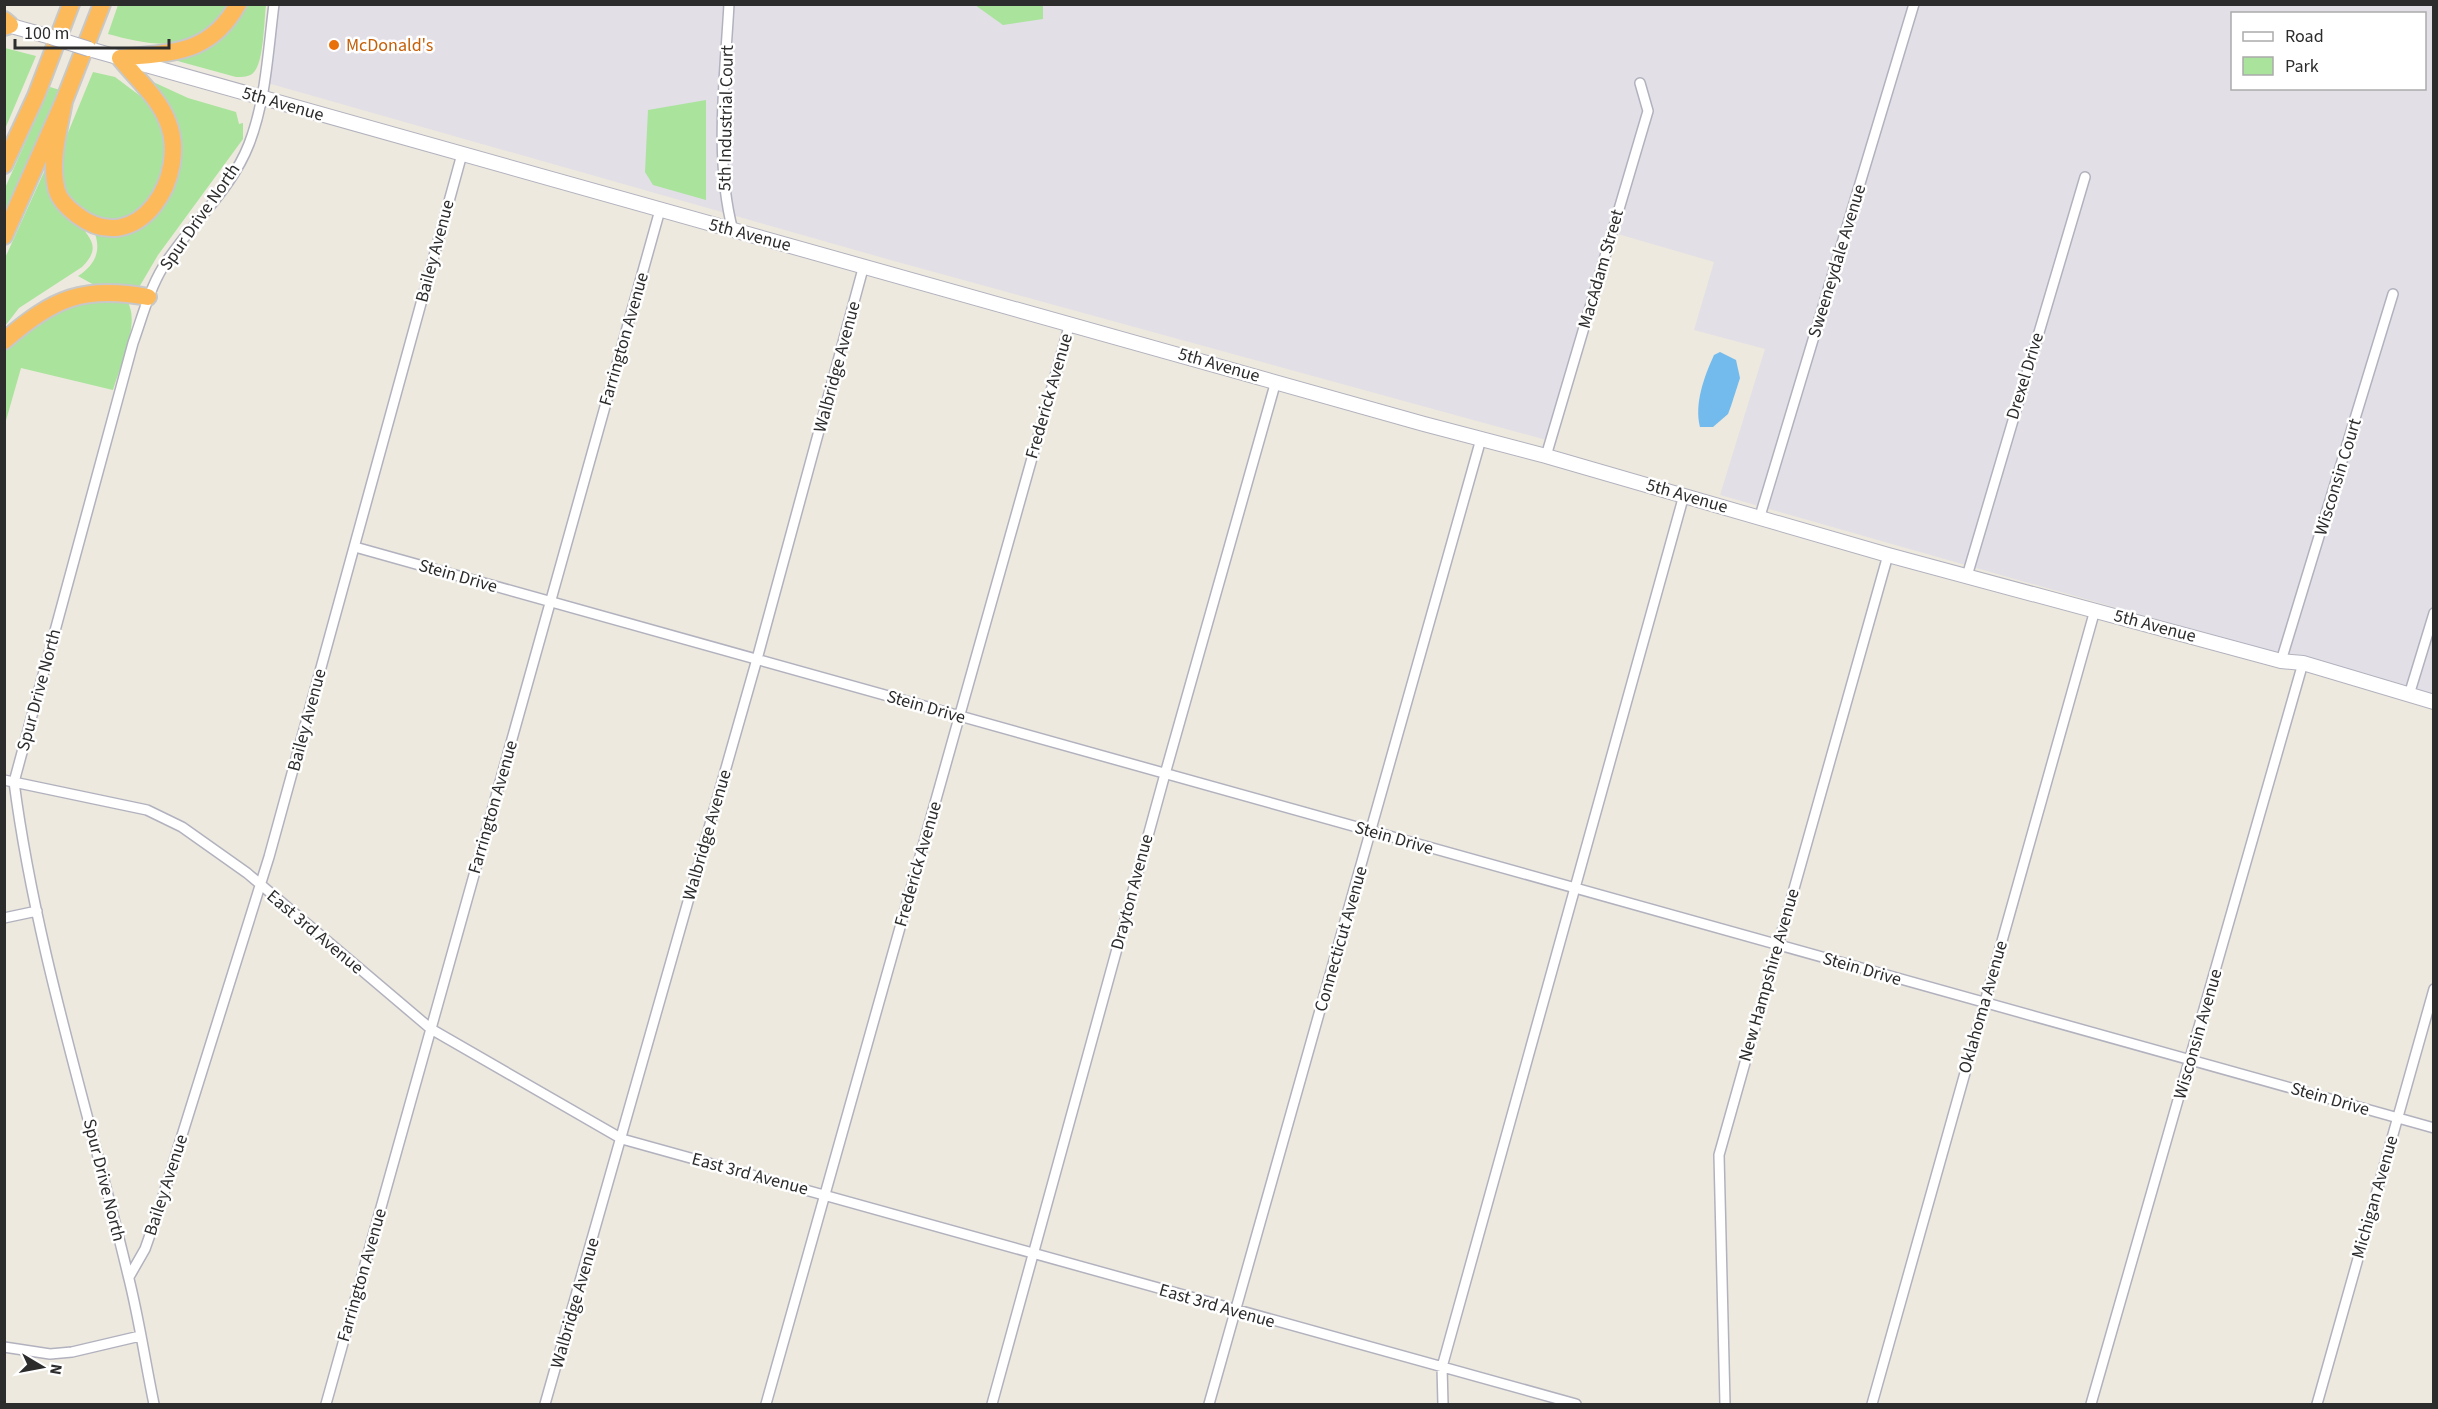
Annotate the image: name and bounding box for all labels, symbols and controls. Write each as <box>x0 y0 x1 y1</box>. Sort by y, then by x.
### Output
scale bar <box>15 12 170 50</box>
legend <box>2231 12 2426 90</box>
text: 100 m <box>24 21 69 46</box>
text: Road <box>2285 24 2324 49</box>
place label: McDonald's <box>346 33 433 58</box>
marker: McDonald's <box>327 38 341 52</box>
street label: 5th Industrial Court <box>712 45 740 191</box>
text: Park <box>2285 54 2319 79</box>
street label: 5th Avenue <box>239 80 327 128</box>
street label: Spur Drive North <box>154 158 246 276</box>
street label: Sweeneydale Avenue <box>1802 181 1872 341</box>
street label: Bailey Avenue <box>409 197 461 305</box>
street label: MacAdam Street <box>1572 207 1630 331</box>
street label: 5th Avenue <box>706 212 794 258</box>
street label: Farrington Avenue <box>593 269 655 409</box>
street label: Walbridge Avenue <box>807 299 867 435</box>
street label: Drexel Drive <box>2000 329 2050 423</box>
street label: Frederick Avenue <box>1019 330 1079 462</box>
street label: 5th Avenue <box>1175 341 1263 389</box>
street label: Wisconsin Court <box>2308 415 2368 539</box>
street label: 5th Avenue <box>1643 472 1731 520</box>
street label: Stein Drive <box>416 553 500 599</box>
street label: 5th Avenue <box>2111 603 2199 649</box>
street label: Spur Drive North <box>11 626 67 754</box>
street label: Bailey Avenue <box>281 666 333 774</box>
street label: Stein Drive <box>884 684 968 730</box>
street label: Farrington Avenue <box>462 737 524 877</box>
street label: Walbridge Avenue <box>676 767 738 903</box>
street label: Frederick Avenue <box>888 798 948 930</box>
street label: Stein Drive <box>1352 815 1436 861</box>
street label: Drayton Avenue <box>1105 831 1159 953</box>
street label: Connecticut Avenue <box>1308 863 1374 1015</box>
street label: East 3rd Avenue <box>261 884 369 980</box>
street label: New Hampshire Avenue <box>1732 886 1806 1064</box>
street label: Oklahoma Avenue <box>1952 938 2014 1076</box>
street label: Stein Drive <box>1820 946 1904 992</box>
street label: Wisconsin Avenue <box>2167 966 2229 1102</box>
street label: Stein Drive <box>2288 1076 2372 1122</box>
street label: Spur Drive North <box>77 1116 131 1244</box>
street label: Bailey Avenue <box>138 1131 194 1239</box>
street label: Michigan Avenue <box>2346 1133 2404 1261</box>
street label: East 3rd Avenue <box>689 1146 811 1202</box>
street label: Farrington Avenue <box>331 1205 393 1345</box>
street label: Walbridge Avenue <box>544 1235 606 1371</box>
street label: East 3rd Avenue <box>1156 1278 1278 1335</box>
north arrow <box>12 1337 72 1397</box>
text: N <box>44 1362 68 1377</box>

